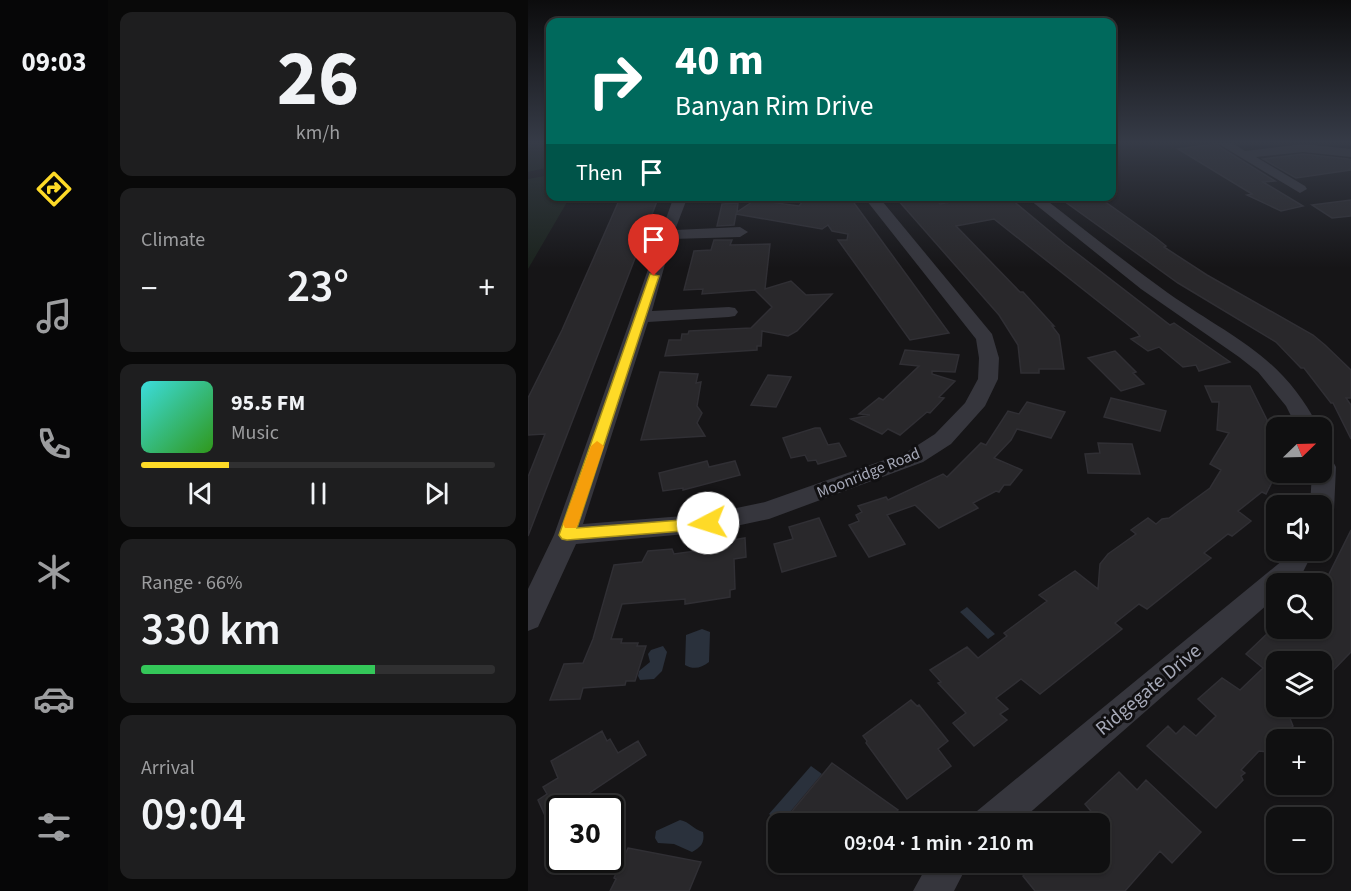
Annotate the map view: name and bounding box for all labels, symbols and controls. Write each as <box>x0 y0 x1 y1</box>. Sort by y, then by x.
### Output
text: 26 <box>277 24 359 135</box>
text: 40 m <box>675 31 764 91</box>
icon: right <box>576 42 654 120</box>
text: 09:03 <box>21 43 87 82</box>
text: Banyan Rim Drive <box>675 87 873 126</box>
text: km/h <box>296 119 340 147</box>
icon: arrive <box>635 156 668 189</box>
text: Then <box>576 157 623 189</box>
icon: directions <box>33 168 75 210</box>
pin <box>628 214 679 276</box>
icon: arrive <box>637 223 670 256</box>
text: Climate <box>141 226 205 254</box>
text: 23° <box>287 255 349 319</box>
text: − <box>141 265 157 312</box>
text: + <box>479 265 495 312</box>
icon: music <box>33 295 75 337</box>
text: 95.5 FM <box>231 387 305 419</box>
north arrow <box>1266 417 1332 483</box>
map controls <box>1266 417 1332 873</box>
text: Music <box>231 419 279 447</box>
icon: phone <box>33 423 75 465</box>
street label: Moonridge Road <box>814 442 923 504</box>
icon: previous <box>184 477 217 510</box>
icon: pause <box>302 477 335 510</box>
icon: next <box>420 477 453 510</box>
position arrow <box>676 491 740 555</box>
button: sound <box>1266 495 1332 561</box>
icon: climate <box>33 551 75 593</box>
text: Range · 66% <box>141 569 242 597</box>
button: search <box>1266 573 1332 639</box>
text: 330 km <box>141 598 281 662</box>
street label: Ridgegate Drive <box>1090 637 1208 742</box>
button: layers <box>1266 651 1332 717</box>
icon: car <box>33 678 75 720</box>
button: + <box>1266 729 1332 795</box>
text: Arrival <box>141 754 195 782</box>
text: 09:04 <box>141 783 246 847</box>
speed limit sign: 30 <box>546 795 624 873</box>
icon: filters <box>33 806 75 848</box>
button: − <box>1266 807 1332 873</box>
text: 09:04 · 1 min · 210 m <box>844 827 1034 859</box>

